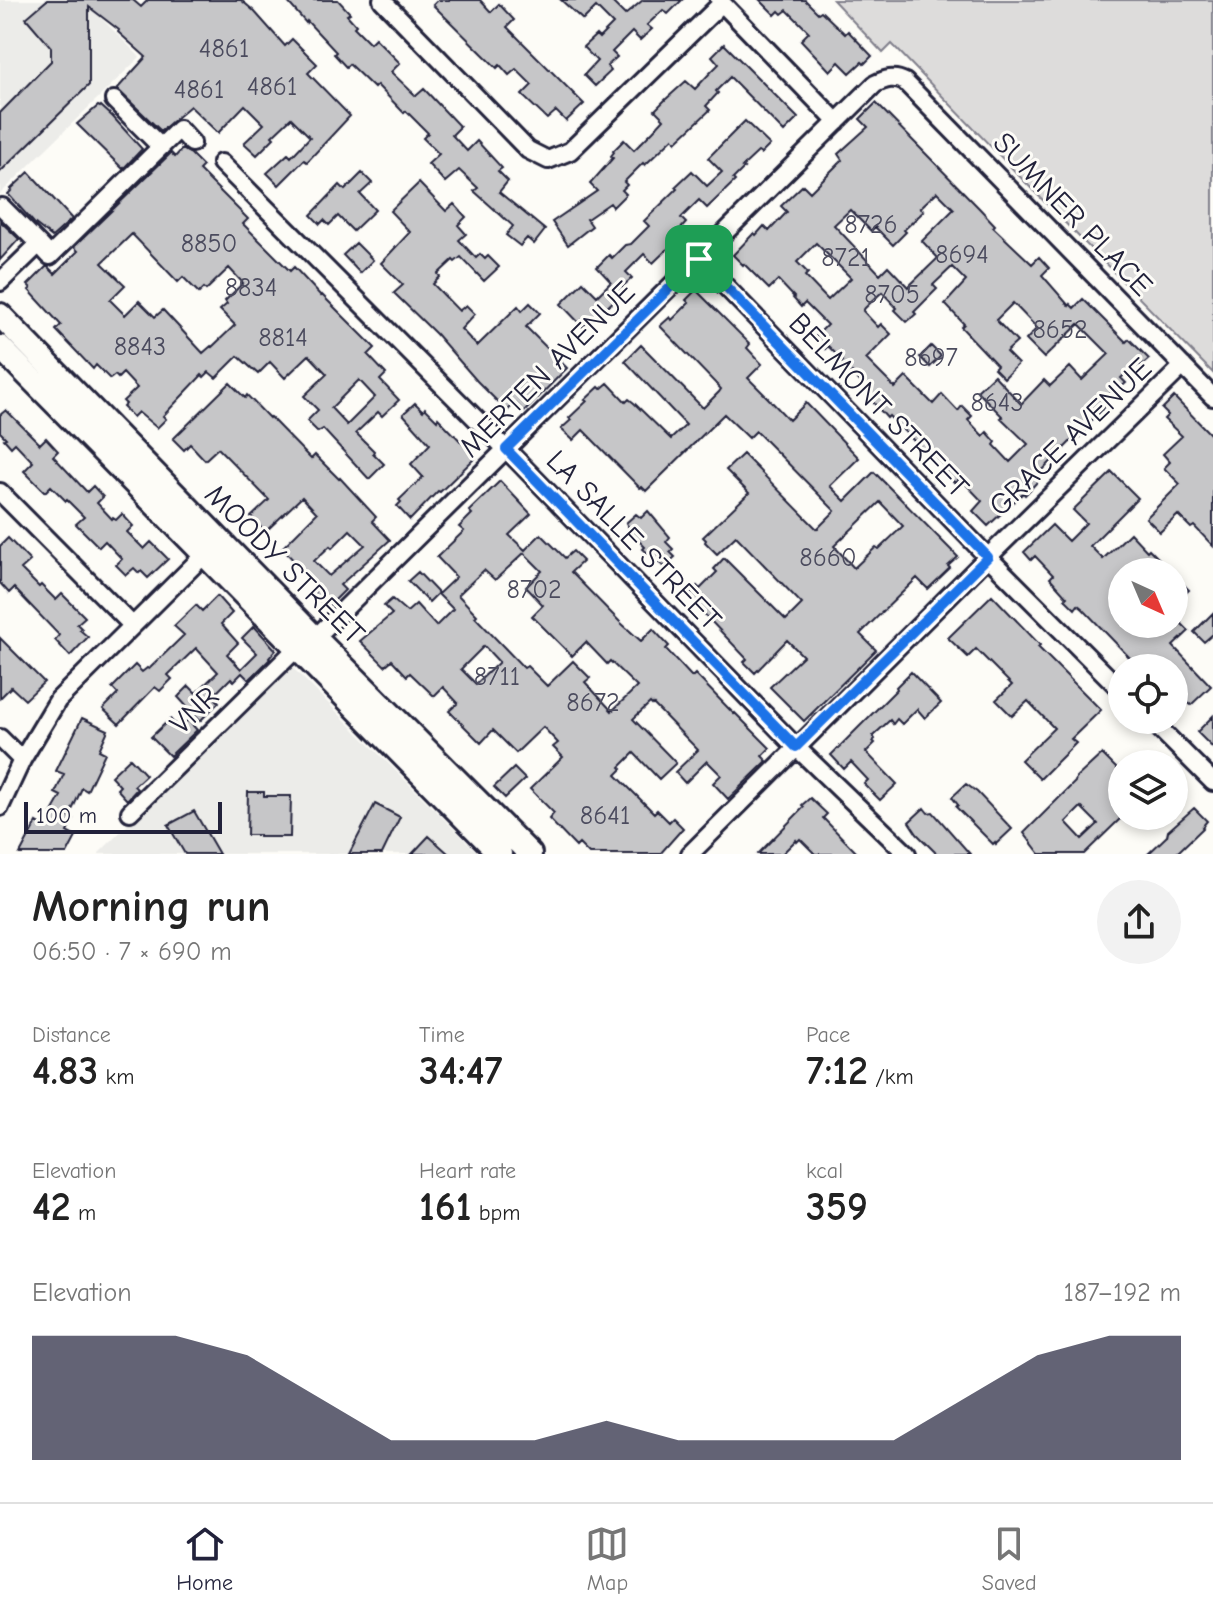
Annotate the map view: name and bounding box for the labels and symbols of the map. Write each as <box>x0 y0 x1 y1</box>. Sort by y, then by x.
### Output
house number: 4861 <box>199 34 249 64</box>
house number: 4861 <box>247 72 297 102</box>
house number: 4861 <box>174 75 224 105</box>
street label: SUMNER PLACE <box>986 125 1159 303</box>
house number: 8726 <box>844 210 898 240</box>
pin <box>665 225 733 293</box>
house number: 8850 <box>181 229 237 259</box>
house number: 8694 <box>935 240 989 270</box>
house number: 8721 <box>821 243 871 273</box>
house number: 8834 <box>225 273 277 303</box>
street label: MERTEN AVENUE <box>452 274 642 464</box>
house number: 8705 <box>864 280 920 310</box>
street label: BELMONT STREET <box>782 306 976 505</box>
house number: 8652 <box>1032 315 1088 345</box>
house number: 8814 <box>258 323 308 353</box>
house number: 8843 <box>114 332 166 362</box>
house number: 8697 <box>904 343 958 373</box>
street label: GRACE AVENUE <box>982 351 1159 524</box>
house number: 8643 <box>970 388 1024 418</box>
street label: LA SALLE STREET <box>539 443 729 638</box>
street label: MOODY STREET <box>198 477 372 652</box>
house number: 8660 <box>799 543 857 573</box>
north arrow <box>1108 558 1188 638</box>
house number: 8702 <box>506 575 562 605</box>
house number: 8711 <box>474 662 520 692</box>
street label: VNR <box>163 679 226 742</box>
house number: 8672 <box>566 688 620 718</box>
scale bar <box>24 798 222 834</box>
house number: 8641 <box>580 801 630 831</box>

